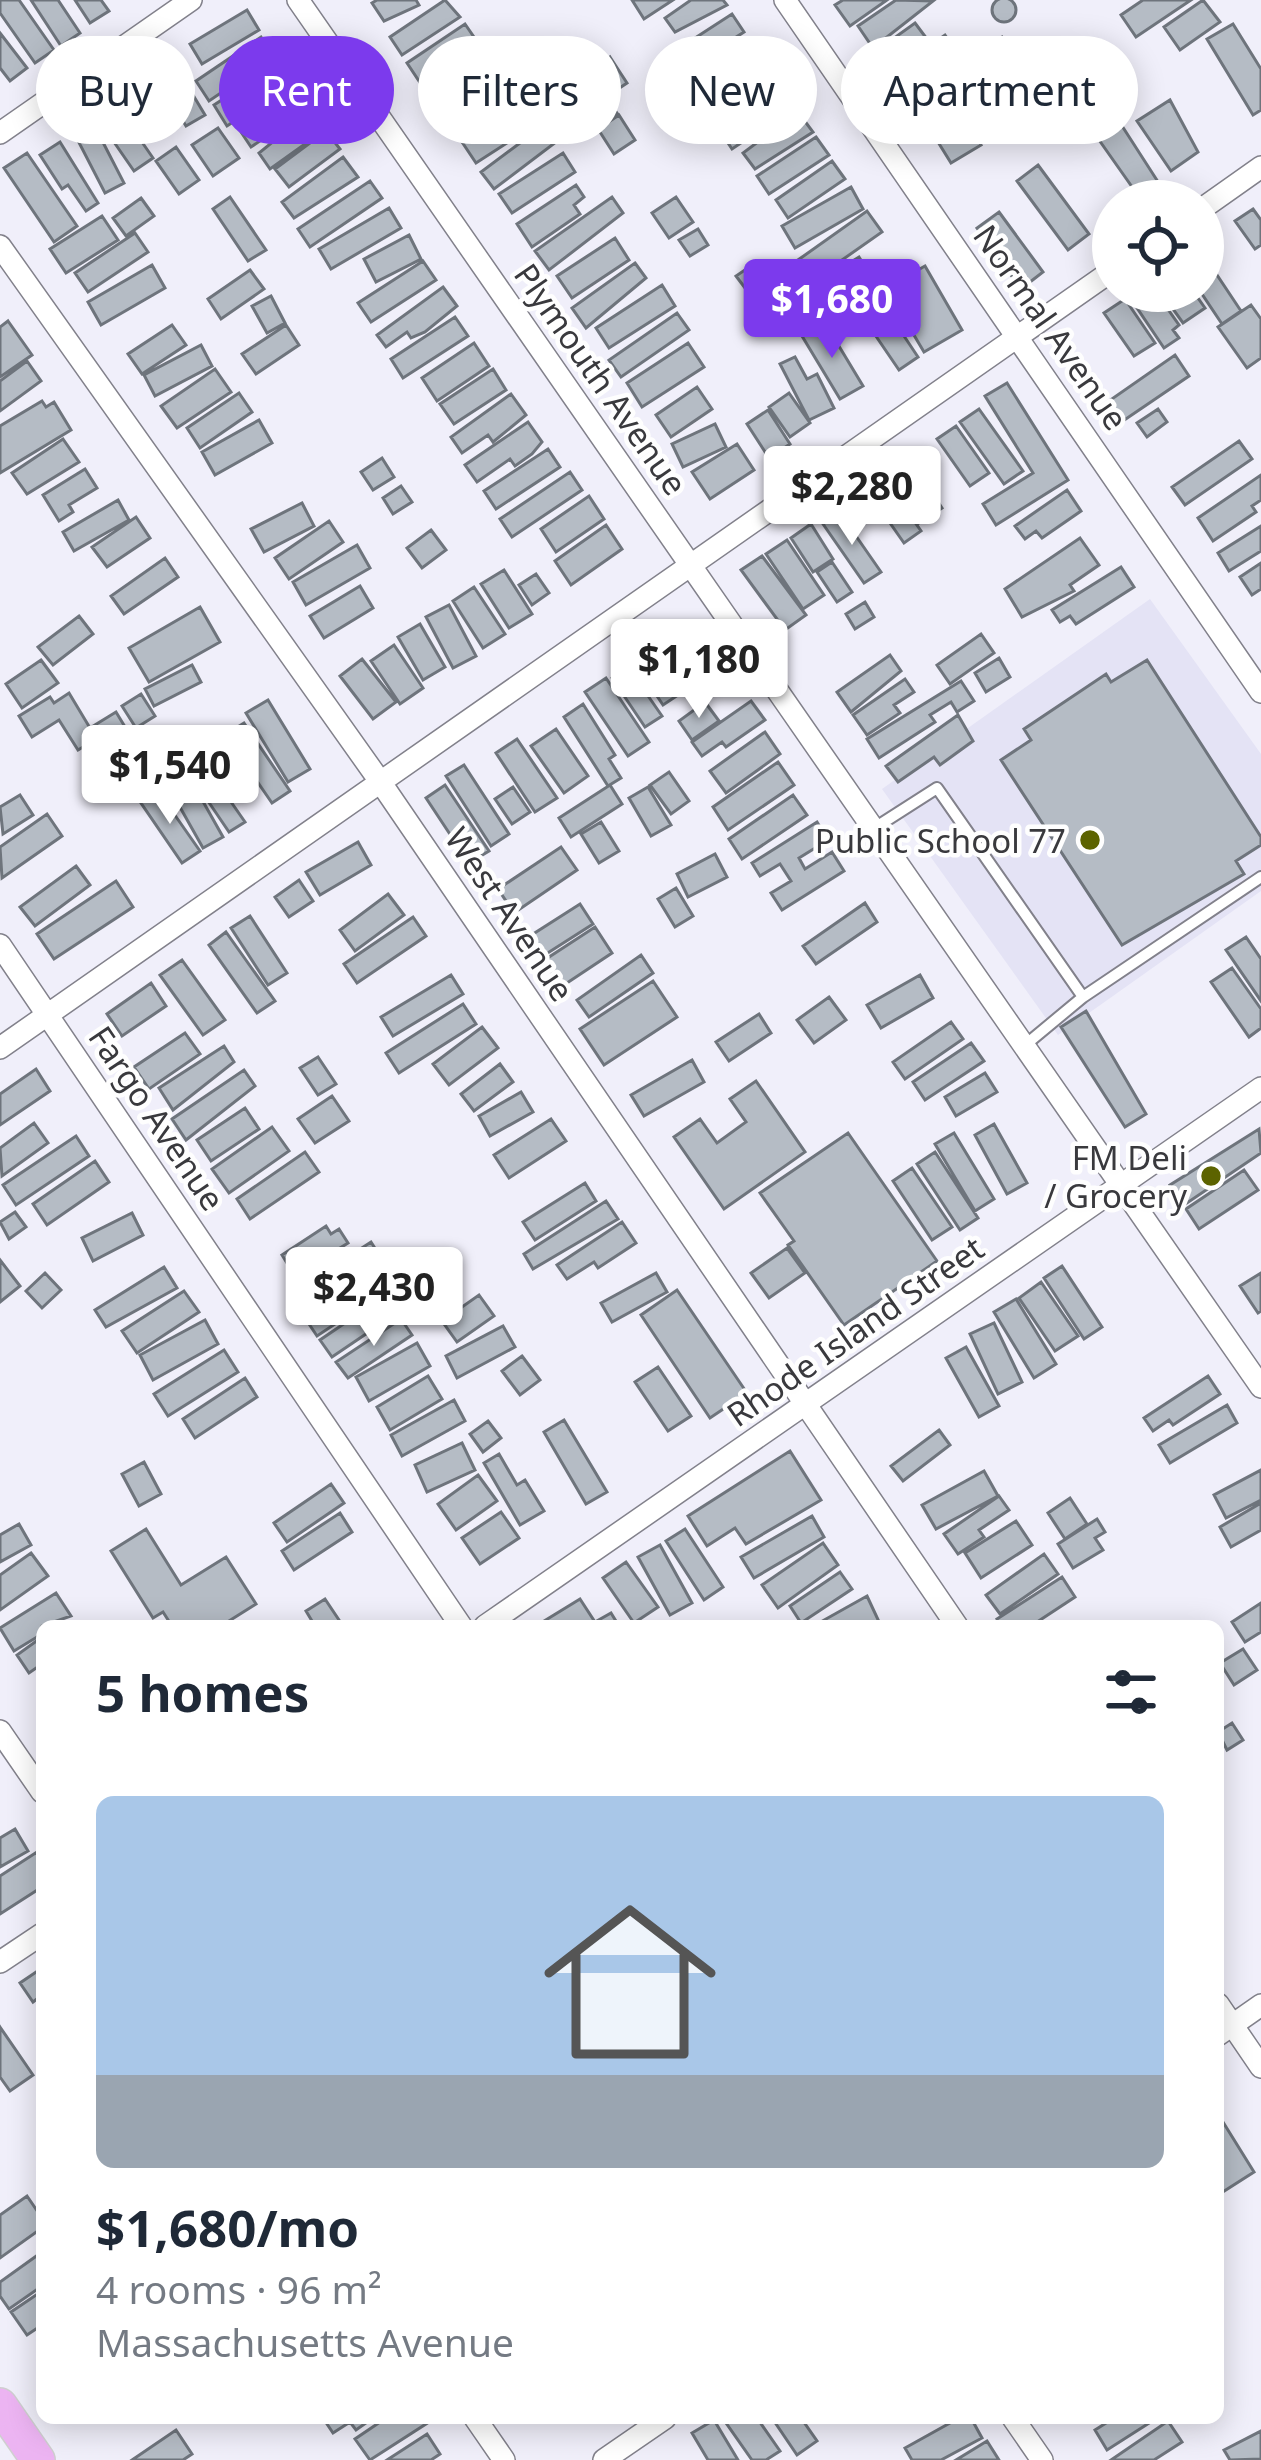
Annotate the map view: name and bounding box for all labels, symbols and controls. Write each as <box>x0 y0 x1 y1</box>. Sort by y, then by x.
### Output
chip: Buy <box>36 36 195 144</box>
chip: Rent <box>219 36 394 144</box>
chip: Filters <box>418 36 621 144</box>
chip: New <box>645 36 817 144</box>
chip: Apartment <box>841 36 1138 144</box>
map controls <box>1092 180 1224 312</box>
button: locate <box>1092 180 1224 312</box>
street label: Normal Avenue <box>963 215 1139 439</box>
street label: Plymouth Avenue <box>504 254 698 504</box>
pin: $1,680 <box>734 259 930 361</box>
text: $1,680 <box>771 271 893 324</box>
pin: $2,280 <box>754 446 950 548</box>
text: $2,280 <box>791 458 913 511</box>
pin: $1,180 <box>601 619 797 721</box>
text: $1,180 <box>638 631 760 684</box>
pin: $1,540 <box>72 725 268 827</box>
text: $1,540 <box>109 737 231 790</box>
street label: West Avenue <box>435 818 585 1010</box>
place label: Public School 77 <box>815 818 1066 863</box>
marker: Public School 77 <box>1077 827 1103 853</box>
street label: Fargo Avenue <box>79 1017 235 1219</box>
place label: FM Deli / Grocery <box>1044 1135 1187 1218</box>
marker: FM Deli / Grocery <box>1198 1163 1224 1189</box>
street label: Rhode Island Street <box>718 1225 992 1437</box>
pin: $2,430 <box>276 1247 472 1349</box>
text: $2,430 <box>313 1259 435 1312</box>
text: 5 homes <box>96 1657 309 1727</box>
icon: filters <box>1098 1659 1164 1725</box>
icon: home <box>522 1874 738 2090</box>
text: $1,680/mo <box>96 2192 359 2262</box>
text: 4 rooms · 96 m² <box>96 2262 382 2315</box>
text: Massachusetts Avenue <box>96 2315 514 2368</box>

